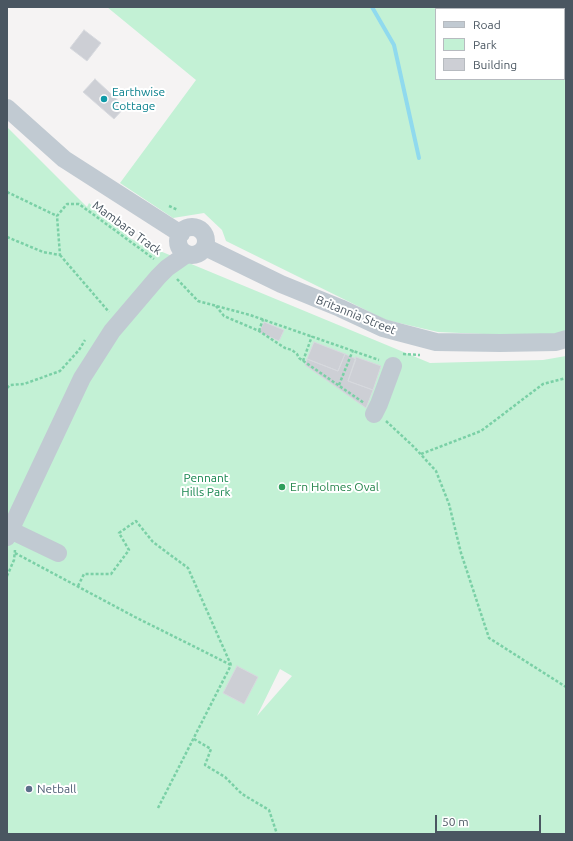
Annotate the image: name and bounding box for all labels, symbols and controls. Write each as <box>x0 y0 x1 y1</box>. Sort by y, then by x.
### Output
legend <box>435 8 565 80</box>
text: Road <box>473 18 501 31</box>
text: Park <box>473 38 497 51</box>
text: Building <box>473 58 517 71</box>
place label: Earthwise Cottage <box>112 85 165 113</box>
marker: Earthwise Cottage <box>99 94 109 104</box>
street label: Mambara Track <box>90 198 164 258</box>
street label: Britannia Street <box>314 292 398 338</box>
park label: Pennant Hills Park <box>181 471 231 499</box>
place label: Ern Holmes Oval <box>290 480 379 494</box>
marker: Ern Holmes Oval <box>277 482 287 492</box>
place label: Netball <box>37 782 76 796</box>
marker: Netball <box>24 784 34 794</box>
scale bar <box>437 807 543 833</box>
text: 50 m <box>442 815 469 828</box>

